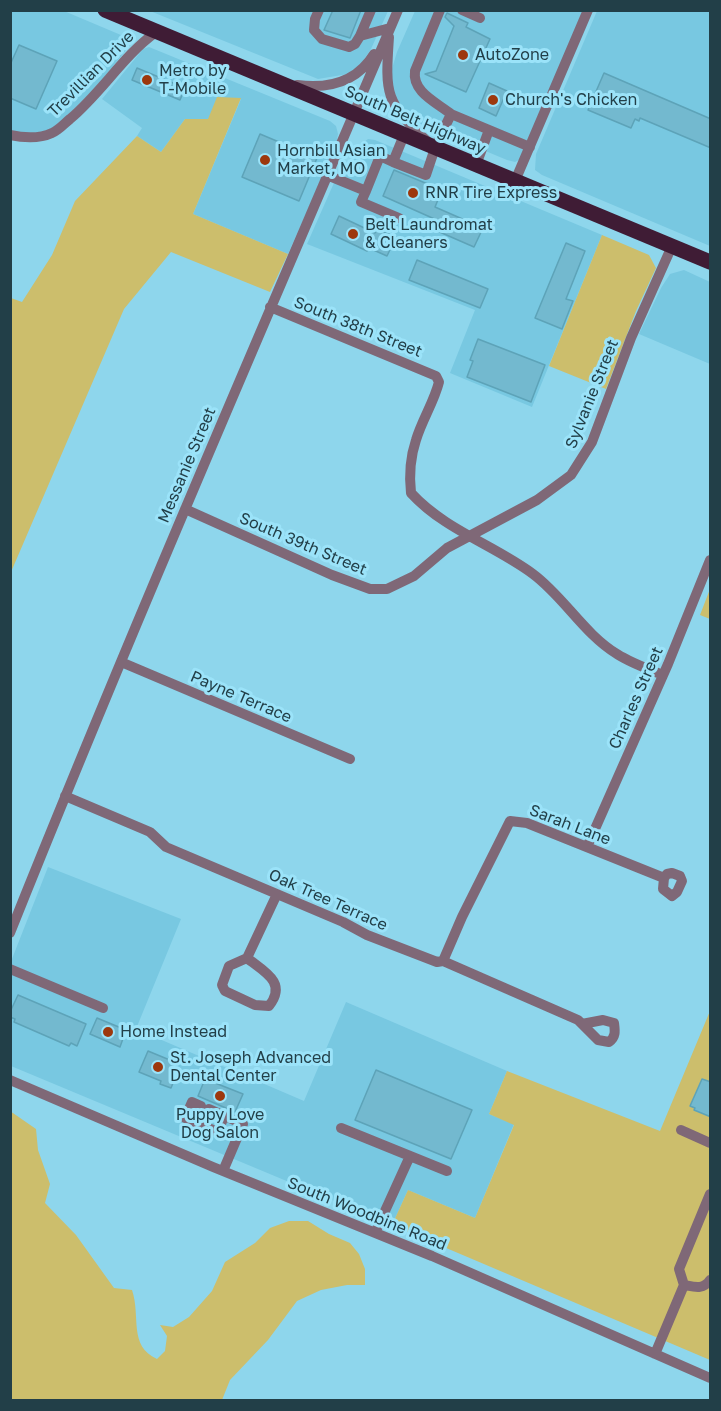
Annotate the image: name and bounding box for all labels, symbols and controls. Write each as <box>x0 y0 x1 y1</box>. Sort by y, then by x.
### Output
street label: Trevillian Drive <box>44 27 138 121</box>
place label: AutoZone <box>475 45 549 65</box>
marker: AutoZone <box>456 48 470 62</box>
place label: Metro by T-Mobile <box>159 61 227 99</box>
marker: Metro by T-Mobile <box>140 73 154 87</box>
street label: South Belt Highway <box>342 82 488 158</box>
place label: Church's Chicken <box>505 90 637 110</box>
marker: Church's Chicken <box>486 93 500 107</box>
place label: Hornbill Asian Market, MO <box>277 141 385 179</box>
marker: Hornbill Asian Market, MO <box>258 153 272 167</box>
place label: RNR Tire Express <box>425 183 557 203</box>
marker: RNR Tire Express <box>406 186 420 200</box>
place label: Belt Laundromat & Cleaners <box>365 215 493 253</box>
marker: Belt Laundromat & Cleaners <box>346 227 360 241</box>
street label: South 38th Street <box>291 293 425 361</box>
street label: Sylvanie Street <box>561 337 623 451</box>
street label: Messanie Street <box>154 404 220 526</box>
street label: South 39th Street <box>236 509 370 579</box>
street label: Charles Street <box>605 644 667 752</box>
street label: Payne Terrace <box>187 667 295 727</box>
street label: Sarah Lane <box>527 801 613 849</box>
street label: Oak Tree Terrace <box>266 865 390 935</box>
place label: Home Instead <box>120 1022 227 1042</box>
marker: Home Instead <box>101 1025 115 1039</box>
place label: St. Joseph Advanced Dental Center <box>170 1048 331 1086</box>
marker: St. Joseph Advanced Dental Center <box>151 1060 165 1074</box>
marker: Puppy Love Dog Salon <box>213 1089 227 1103</box>
place label: Puppy Love Dog Salon <box>176 1105 264 1143</box>
street label: South Woodbine Road <box>285 1173 449 1255</box>

